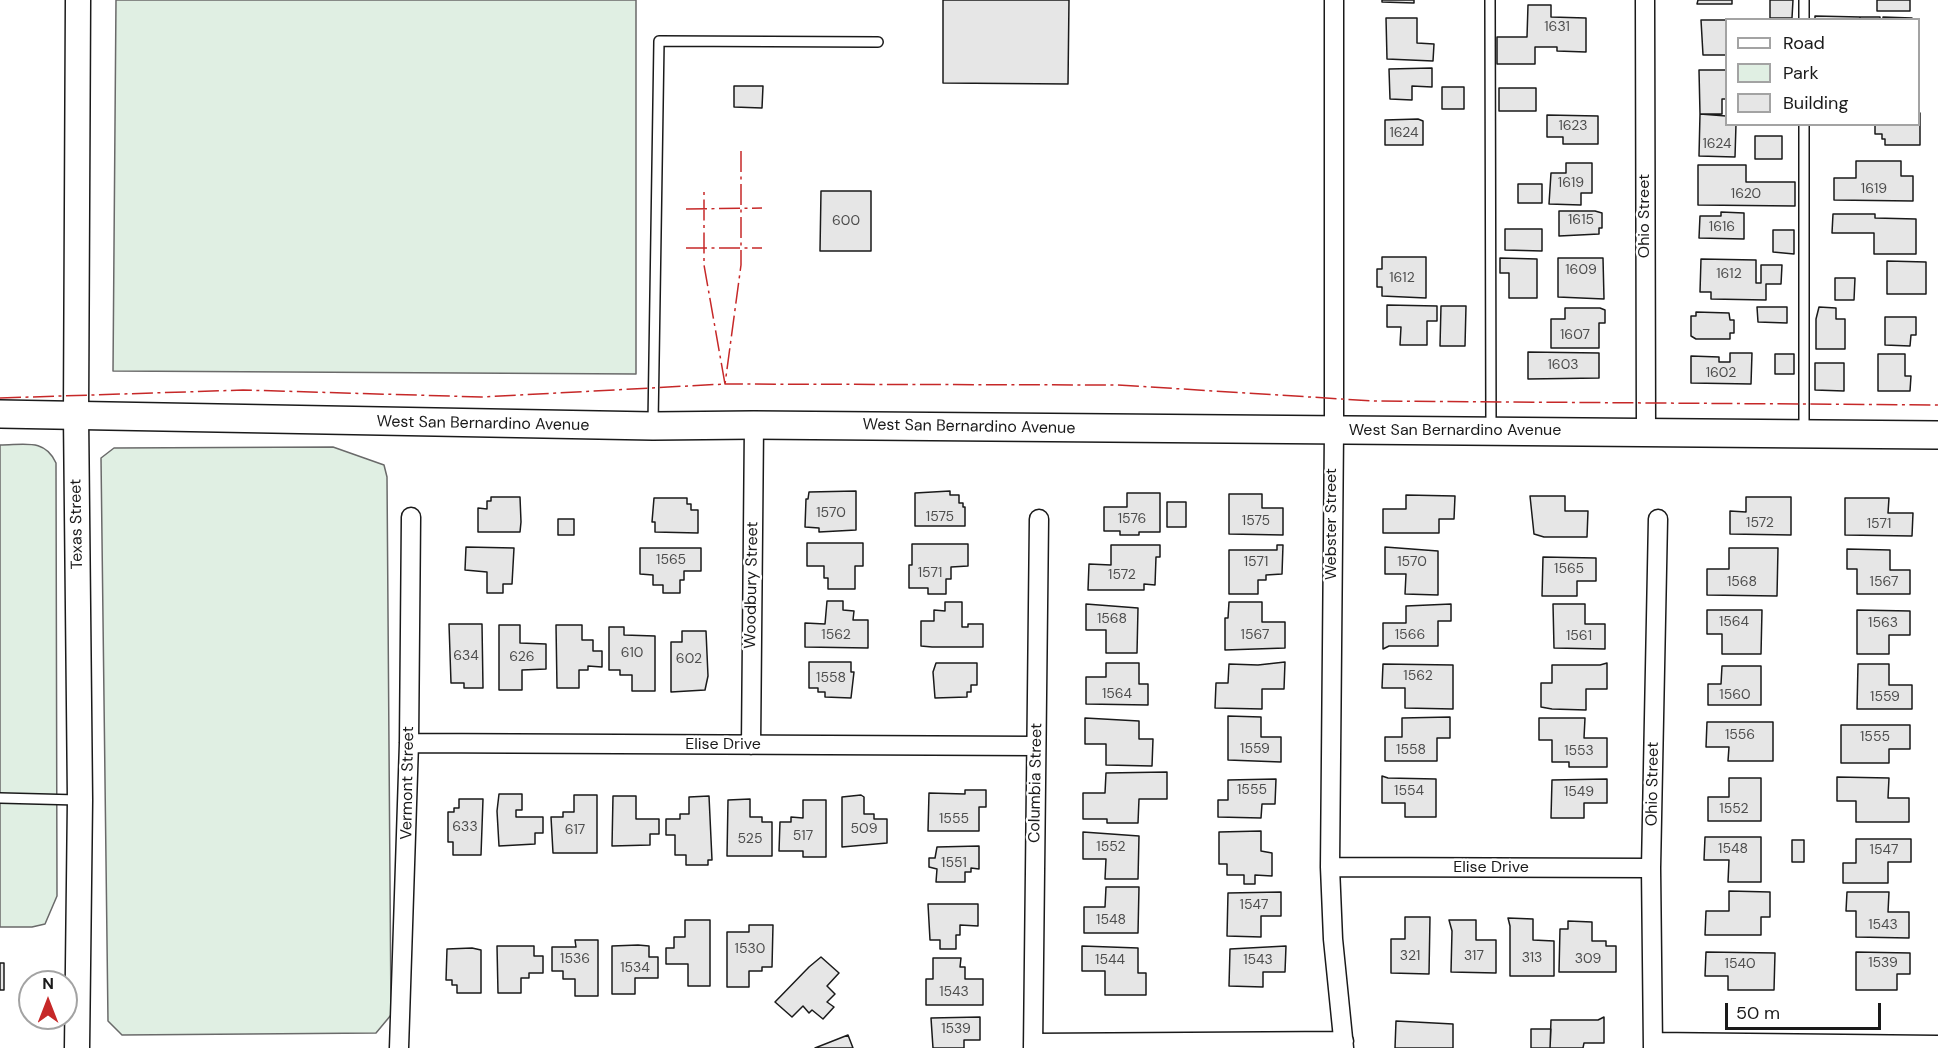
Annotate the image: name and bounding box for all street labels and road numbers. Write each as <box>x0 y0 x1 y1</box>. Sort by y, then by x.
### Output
street label: Ohio Street <box>1635 174 1655 258</box>
street label: West San Bernardino Avenue <box>376 413 590 435</box>
street label: West San Bernardino Avenue <box>862 416 1076 438</box>
street label: West San Bernardino Avenue <box>1349 421 1561 441</box>
street label: Webster Street <box>1322 468 1342 580</box>
street label: Texas Street <box>67 479 87 569</box>
street label: Woodbury Street <box>741 521 763 649</box>
street label: Columbia Street <box>1025 723 1047 843</box>
street label: Vermont Street <box>397 726 419 840</box>
street label: Elise Drive <box>685 735 761 755</box>
street label: Ohio Street <box>1643 742 1663 826</box>
street label: Elise Drive <box>1453 858 1529 878</box>

